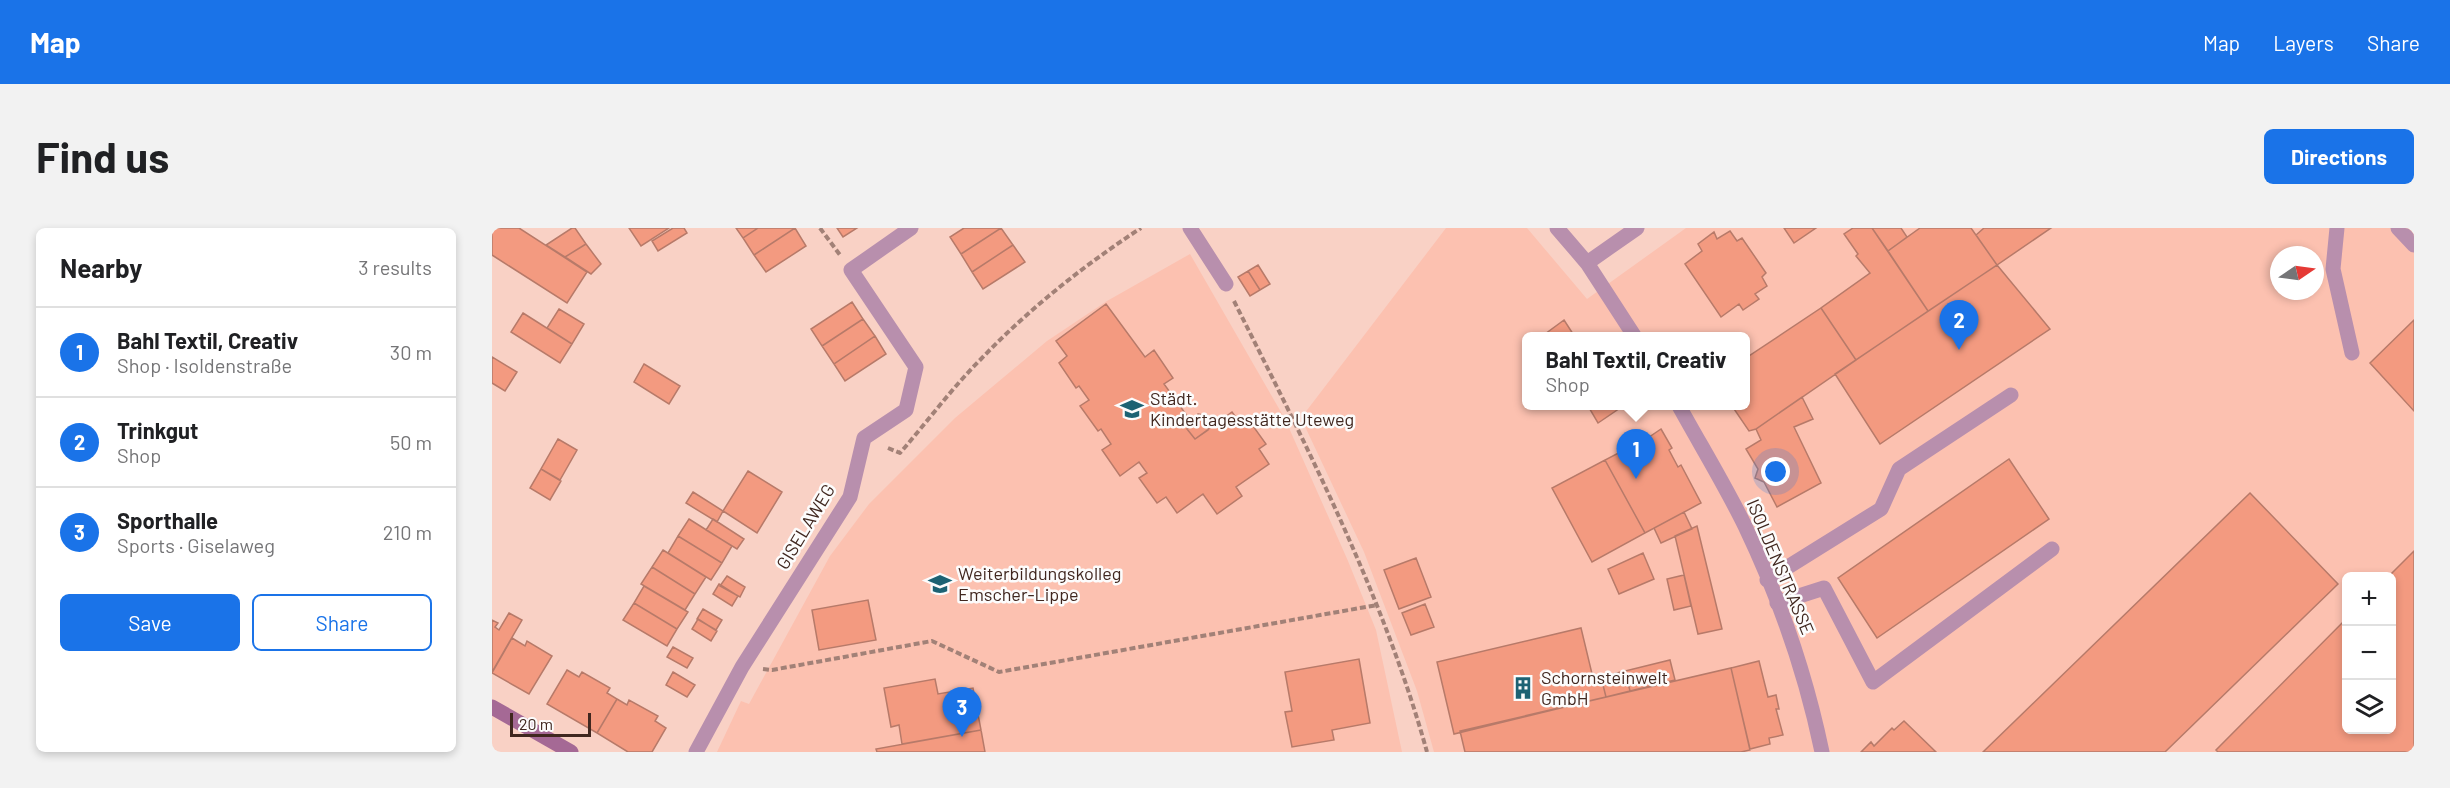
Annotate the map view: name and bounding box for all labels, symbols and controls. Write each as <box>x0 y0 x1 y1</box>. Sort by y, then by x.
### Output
text: Map <box>30 25 81 59</box>
text: Map <box>2203 30 2240 55</box>
text: Layers <box>2273 30 2334 55</box>
text: Share <box>2367 30 2420 55</box>
button: Directions <box>2264 129 2414 184</box>
text: Find us <box>36 131 169 181</box>
north arrow <box>2270 246 2324 300</box>
text: Nearby <box>60 252 142 283</box>
text: 3 results <box>358 255 432 279</box>
pin: 2 <box>1940 300 1978 350</box>
text: Bahl Textil, Creativ <box>117 327 298 353</box>
popup <box>1522 332 1750 410</box>
text: 1 <box>76 340 83 364</box>
text: 30 m <box>390 340 432 364</box>
text: Bahl Textil, Creativ <box>1545 346 1727 372</box>
text: Shop · Isoldenstraße <box>117 353 292 377</box>
text: Shop <box>1545 372 1590 396</box>
place label: Städt. Kindertagesstätte Uteweg <box>1150 387 1354 430</box>
school or university icon: Städt. Kindertagesstätte Uteweg <box>1119 396 1145 422</box>
text: Trinkgut <box>117 417 198 443</box>
text: 2 <box>74 430 85 454</box>
text: 50 m <box>390 430 432 454</box>
pin: 1 <box>1616 430 1656 479</box>
text: Shop <box>117 443 161 467</box>
your location <box>1761 457 1790 486</box>
street label: GISELAWEG <box>771 480 839 573</box>
street label: ISOLDENSTRASSE <box>1742 496 1819 638</box>
text: Sporthalle <box>117 507 218 533</box>
text: 3 <box>74 520 85 544</box>
text: 210 m <box>383 520 432 544</box>
text: Sports · Giselaweg <box>117 533 275 557</box>
place label: Weiterbildungskolleg Emscher-Lippe <box>958 562 1121 605</box>
school or university icon: Weiterbildungskolleg Emscher-Lippe <box>927 571 953 597</box>
map controls <box>2342 572 2396 734</box>
button: + <box>2342 572 2396 626</box>
button: Save <box>60 594 240 651</box>
button: Share <box>252 594 432 651</box>
button: − <box>2342 626 2396 680</box>
place label: Schornsteinwelt GmbH <box>1541 666 1668 709</box>
building icon: Schornsteinwelt GmbH <box>1510 675 1536 701</box>
button: layers <box>2342 680 2396 734</box>
pin: 3 <box>942 688 982 737</box>
scale bar <box>510 710 591 738</box>
text: 20 m <box>519 714 553 733</box>

